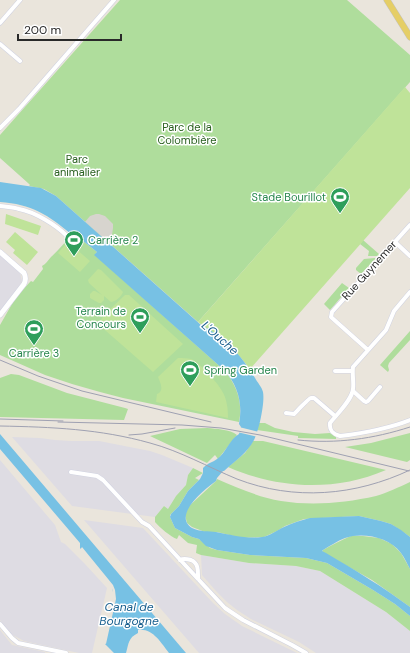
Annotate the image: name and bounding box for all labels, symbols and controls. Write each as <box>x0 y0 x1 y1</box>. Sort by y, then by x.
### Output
scale bar <box>18 16 121 42</box>
text: 200 m <box>24 22 61 38</box>
park label: Parc de la Colombière <box>157 120 217 147</box>
park label: Parc animalier <box>54 152 100 179</box>
sports icon: Stade Bourillot <box>329 186 351 214</box>
place label: Stade Bourillot <box>252 190 326 204</box>
sports icon: Carrière 2 <box>63 229 85 257</box>
place label: Carrière 2 <box>88 233 138 247</box>
street label: Rue Guynemer <box>339 237 399 303</box>
place label: Terrain de Concours <box>75 304 126 331</box>
sports icon: Terrain de Concours <box>129 306 151 334</box>
sports icon: Carrière 3 <box>23 318 45 346</box>
water label: L'Ouche <box>198 318 242 359</box>
place label: Carrière 3 <box>9 346 59 360</box>
sports icon: Spring Garden <box>179 359 201 387</box>
place label: Spring Garden <box>204 363 277 377</box>
water label: Canal de Bourgogne <box>99 599 159 629</box>

